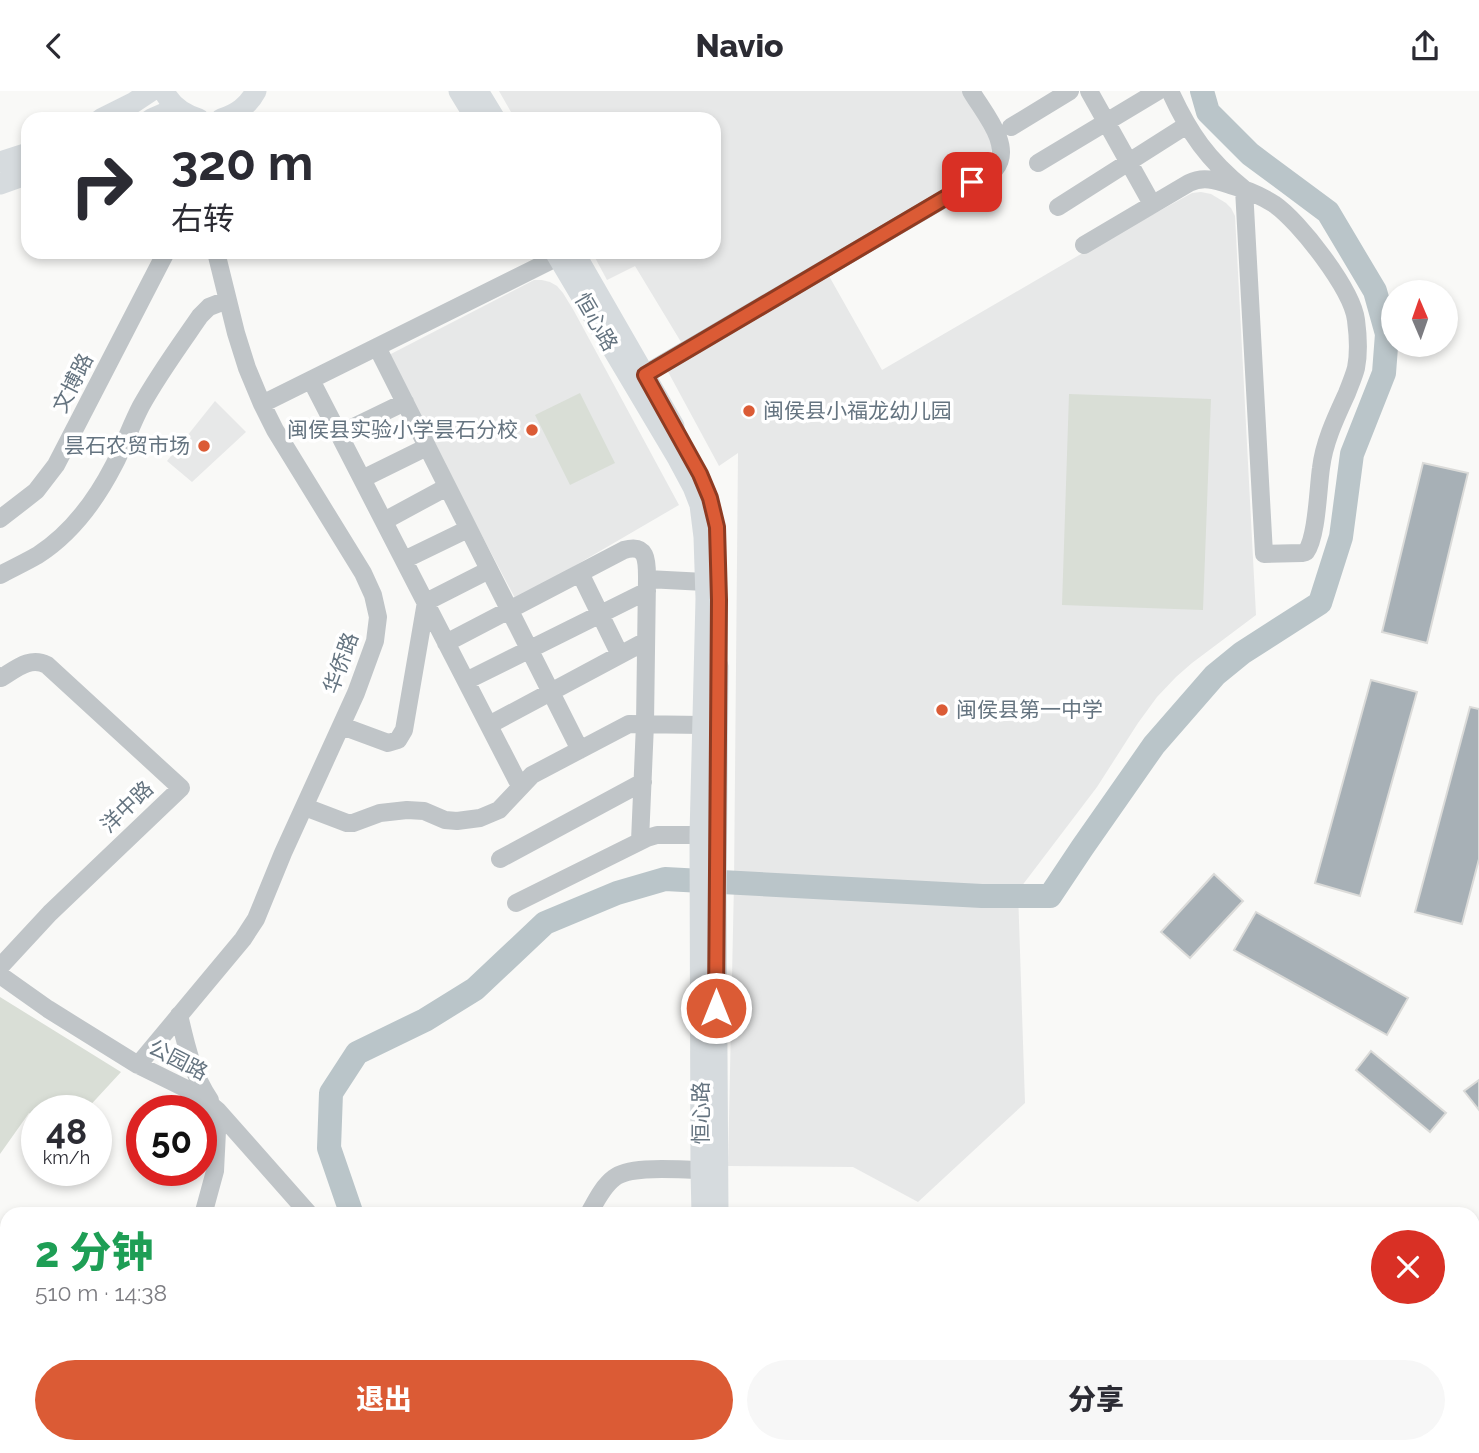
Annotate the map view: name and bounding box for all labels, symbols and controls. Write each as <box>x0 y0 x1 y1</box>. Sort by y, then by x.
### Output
icon: back <box>35 27 73 65</box>
text: Navio <box>695 27 784 64</box>
icon: share <box>1406 27 1444 65</box>
text: 320 m <box>171 134 313 191</box>
icon: right <box>56 140 147 231</box>
pin <box>942 152 1002 212</box>
icon: arrive <box>953 163 991 201</box>
text: 右转 <box>171 200 235 237</box>
north arrow <box>1381 280 1458 357</box>
map controls <box>1381 280 1458 357</box>
street label: 恒心路 <box>570 288 623 355</box>
street label: 文博路 <box>47 349 98 417</box>
place label: 闽侯县小福龙幼儿园 <box>763 398 952 423</box>
marker: 闽侯县小福龙幼儿园 <box>741 403 757 419</box>
place label: 闽侯县实验小学昙石分校 <box>287 417 518 442</box>
marker: 闽侯县实验小学昙石分校 <box>524 422 540 438</box>
place label: 昙石农贸市场 <box>64 433 190 458</box>
marker: 昙石农贸市场 <box>196 438 212 454</box>
street label: 华侨路 <box>318 629 363 697</box>
place label: 闽侯县第一中学 <box>956 697 1103 722</box>
marker: 闽侯县第一中学 <box>934 702 950 718</box>
street label: 洋中路 <box>95 776 158 838</box>
position arrow <box>679 971 753 1045</box>
street label: 公园路 <box>144 1034 212 1085</box>
street label: 恒心路 <box>688 1082 713 1145</box>
speed limit sign: 50 <box>126 1095 217 1186</box>
text: 48 <box>46 1111 87 1152</box>
text: km/h <box>43 1147 90 1168</box>
text: 2 分钟 <box>35 1228 153 1277</box>
button: close <box>1371 1230 1445 1304</box>
text: 510 m · 14:38 <box>35 1279 167 1306</box>
button: 退出 <box>35 1360 733 1440</box>
button: 分享 <box>747 1360 1445 1440</box>

